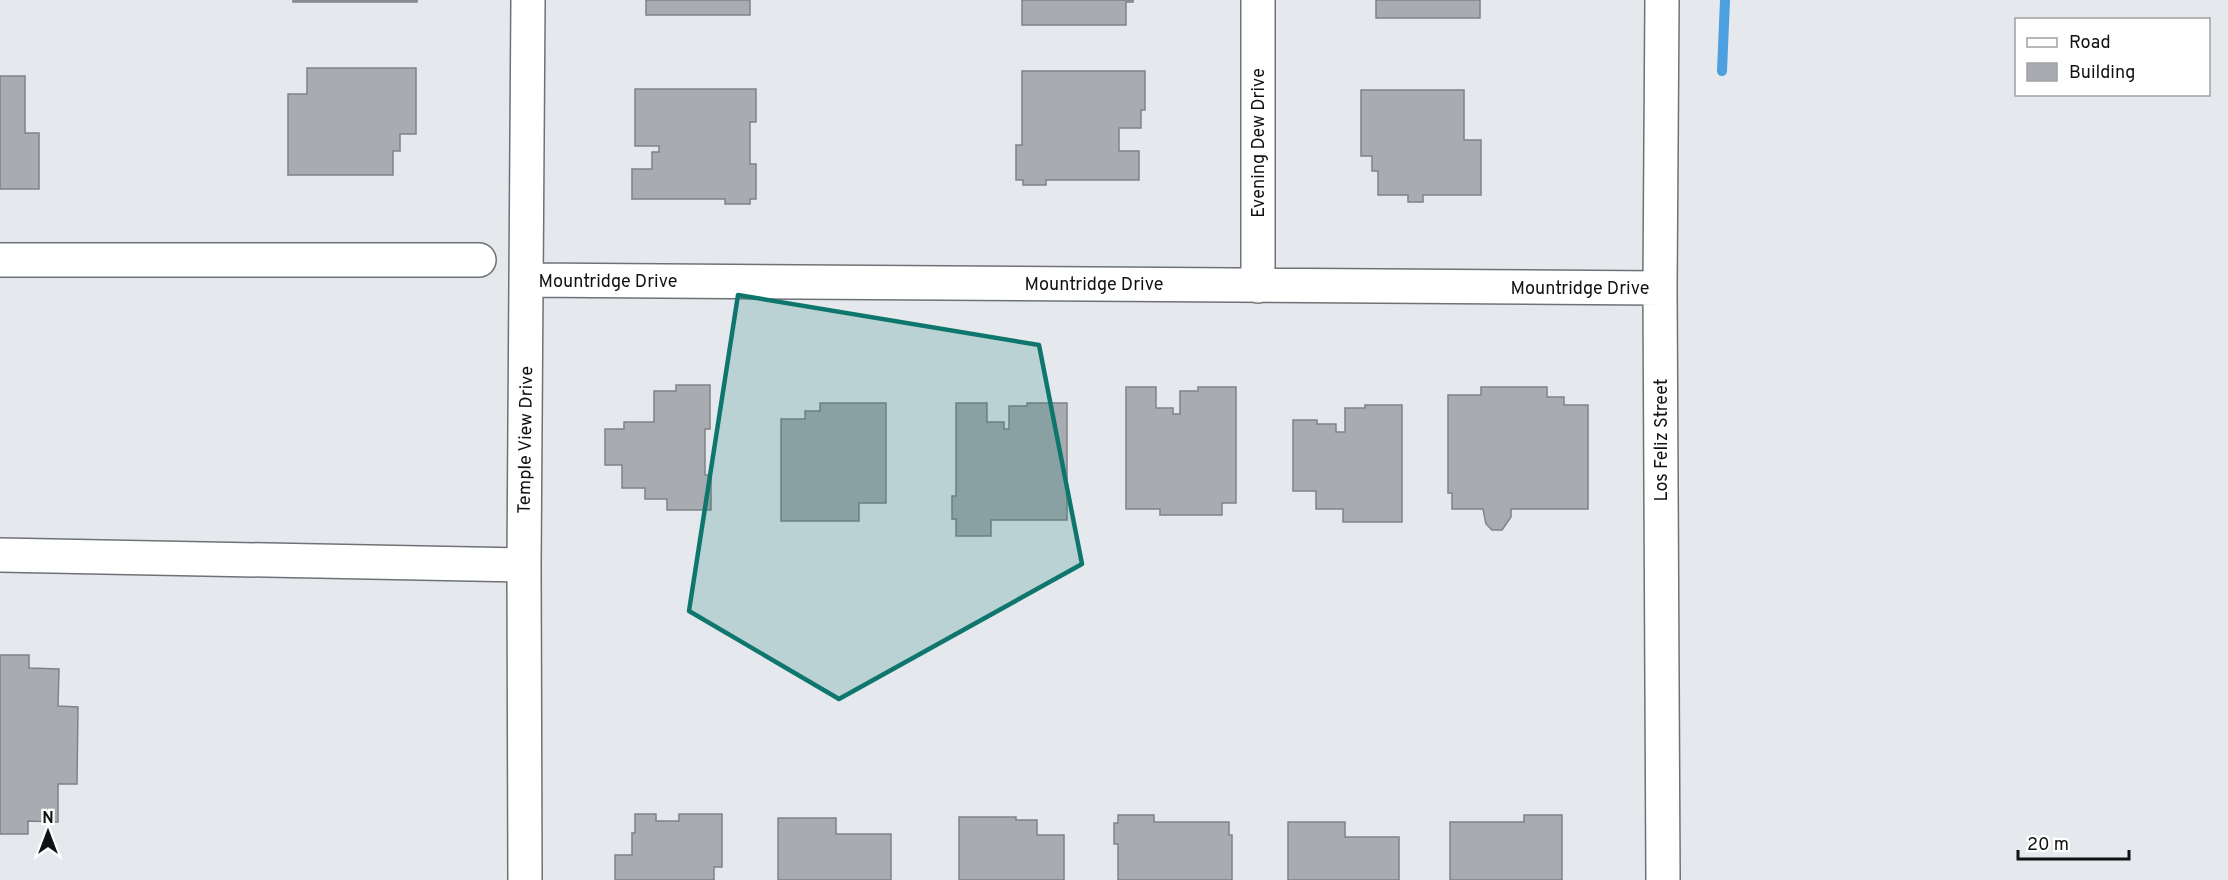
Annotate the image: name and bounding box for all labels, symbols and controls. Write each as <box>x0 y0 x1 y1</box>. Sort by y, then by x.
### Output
legend <box>2015 18 2210 96</box>
text: Road <box>2069 32 2111 55</box>
text: Building <box>2069 62 2135 85</box>
street label: Evening Dew Drive <box>1248 68 1271 218</box>
street label: Mountridge Drive <box>539 271 677 294</box>
street label: Mountridge Drive <box>1025 274 1163 297</box>
street label: Mountridge Drive <box>1511 278 1649 301</box>
street label: Temple View Drive <box>514 366 539 514</box>
street label: Los Feliz Street <box>1651 378 1674 502</box>
north arrow <box>18 802 78 862</box>
text: N <box>42 809 54 829</box>
scale bar <box>2018 823 2129 861</box>
text: 20 m <box>2027 834 2069 857</box>

